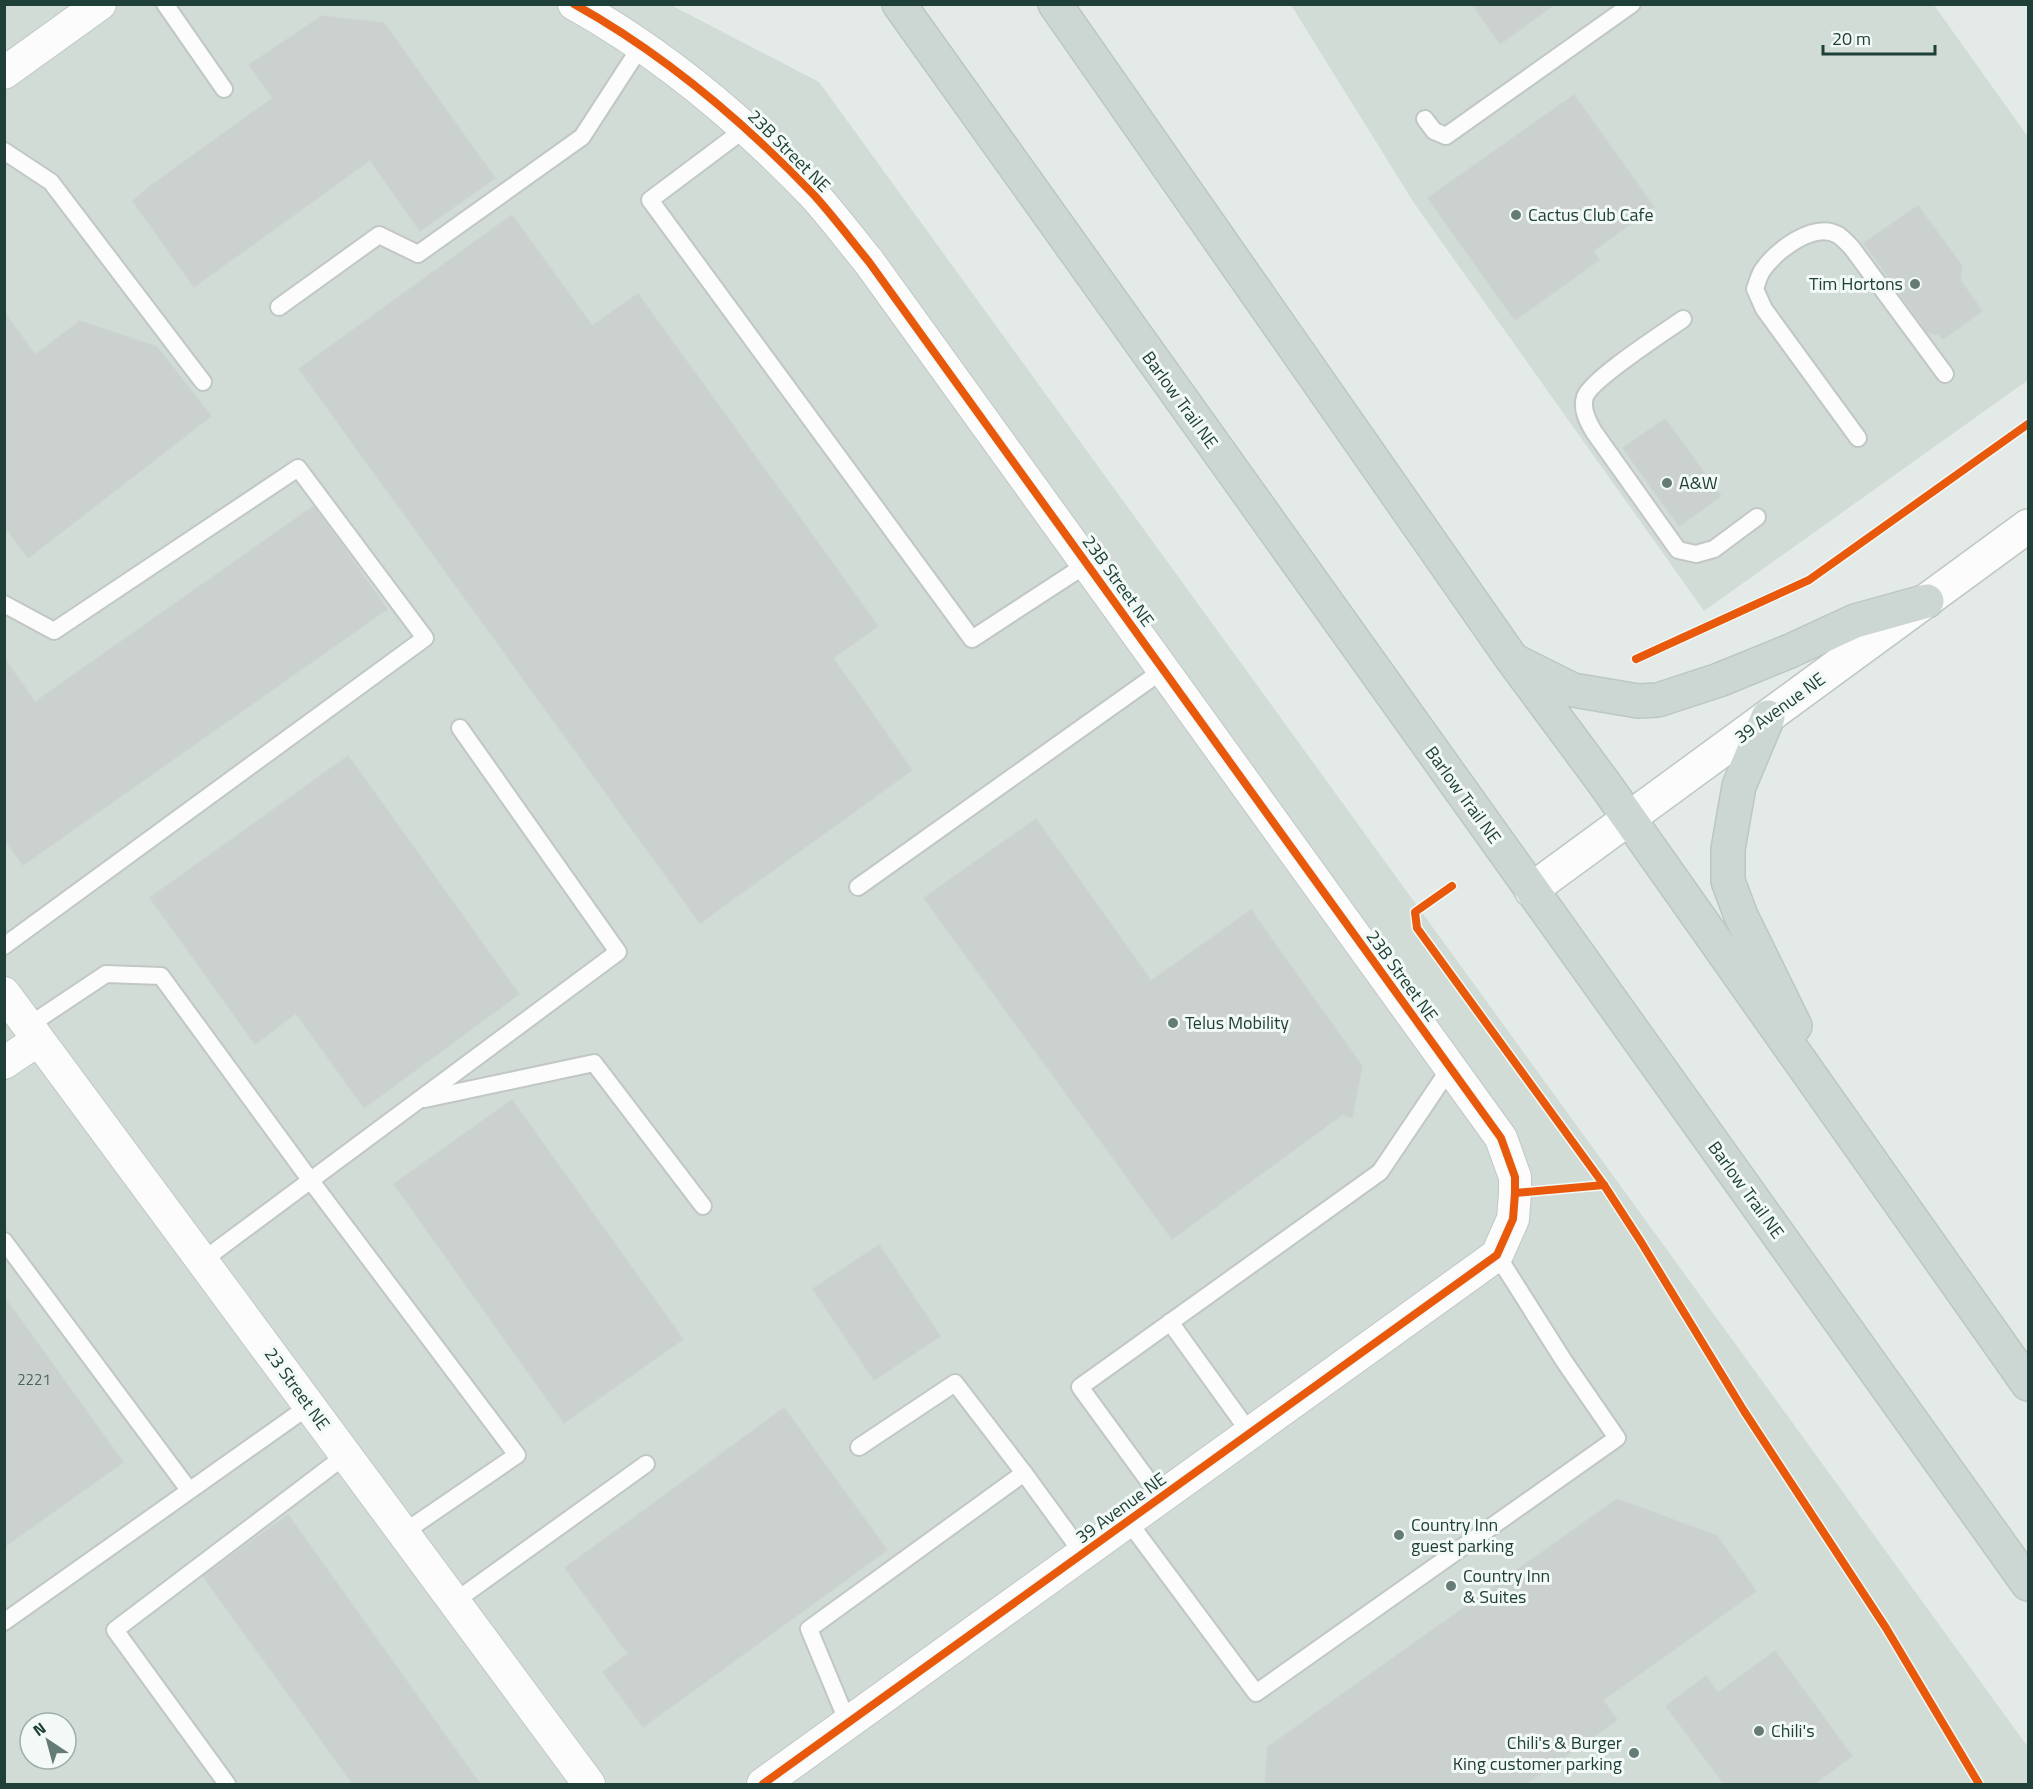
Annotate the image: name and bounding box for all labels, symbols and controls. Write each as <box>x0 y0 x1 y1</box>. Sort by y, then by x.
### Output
scale bar <box>1823 18 1936 56</box>
text: 20 m <box>1832 25 1871 52</box>
street label: 23B Street NE <box>742 103 837 198</box>
place label: Cactus Club Cafe <box>1528 201 1654 228</box>
marker: Cactus Club Cafe <box>1509 208 1523 222</box>
place label: Tim Hortons <box>1809 270 1903 297</box>
marker: Tim Hortons <box>1908 277 1922 291</box>
street label: Barlow Trail NE <box>1136 345 1225 454</box>
place label: A&W <box>1679 469 1718 496</box>
marker: A&W <box>1660 476 1674 490</box>
street label: 23B Street NE <box>1076 529 1161 632</box>
street label: 39 Avenue NE <box>1729 665 1831 750</box>
street label: Barlow Trail NE <box>1419 740 1508 849</box>
street label: 23B Street NE <box>1360 924 1445 1027</box>
place label: Telus Mobility <box>1185 1009 1289 1036</box>
marker: Telus Mobility <box>1166 1016 1180 1030</box>
street label: Barlow Trail NE <box>1702 1135 1791 1244</box>
street label: 23 Street NE <box>258 1342 337 1436</box>
house number: 2221 <box>17 1368 51 1391</box>
street label: 39 Avenue NE <box>1070 1465 1172 1550</box>
place label: Country Inn guest parking <box>1411 1511 1514 1559</box>
marker: Country Inn guest parking <box>1392 1528 1406 1542</box>
place label: Country Inn & Suites <box>1463 1562 1550 1610</box>
marker: Country Inn & Suites <box>1444 1579 1458 1593</box>
north arrow <box>18 1711 78 1771</box>
text: N <box>28 1716 51 1742</box>
place label: Chili's <box>1771 1717 1815 1744</box>
marker: Chili's <box>1752 1724 1766 1738</box>
place label: Chili's & Burger King customer parking <box>1453 1729 1622 1777</box>
marker: Chili's & Burger King customer parking <box>1627 1746 1641 1760</box>

